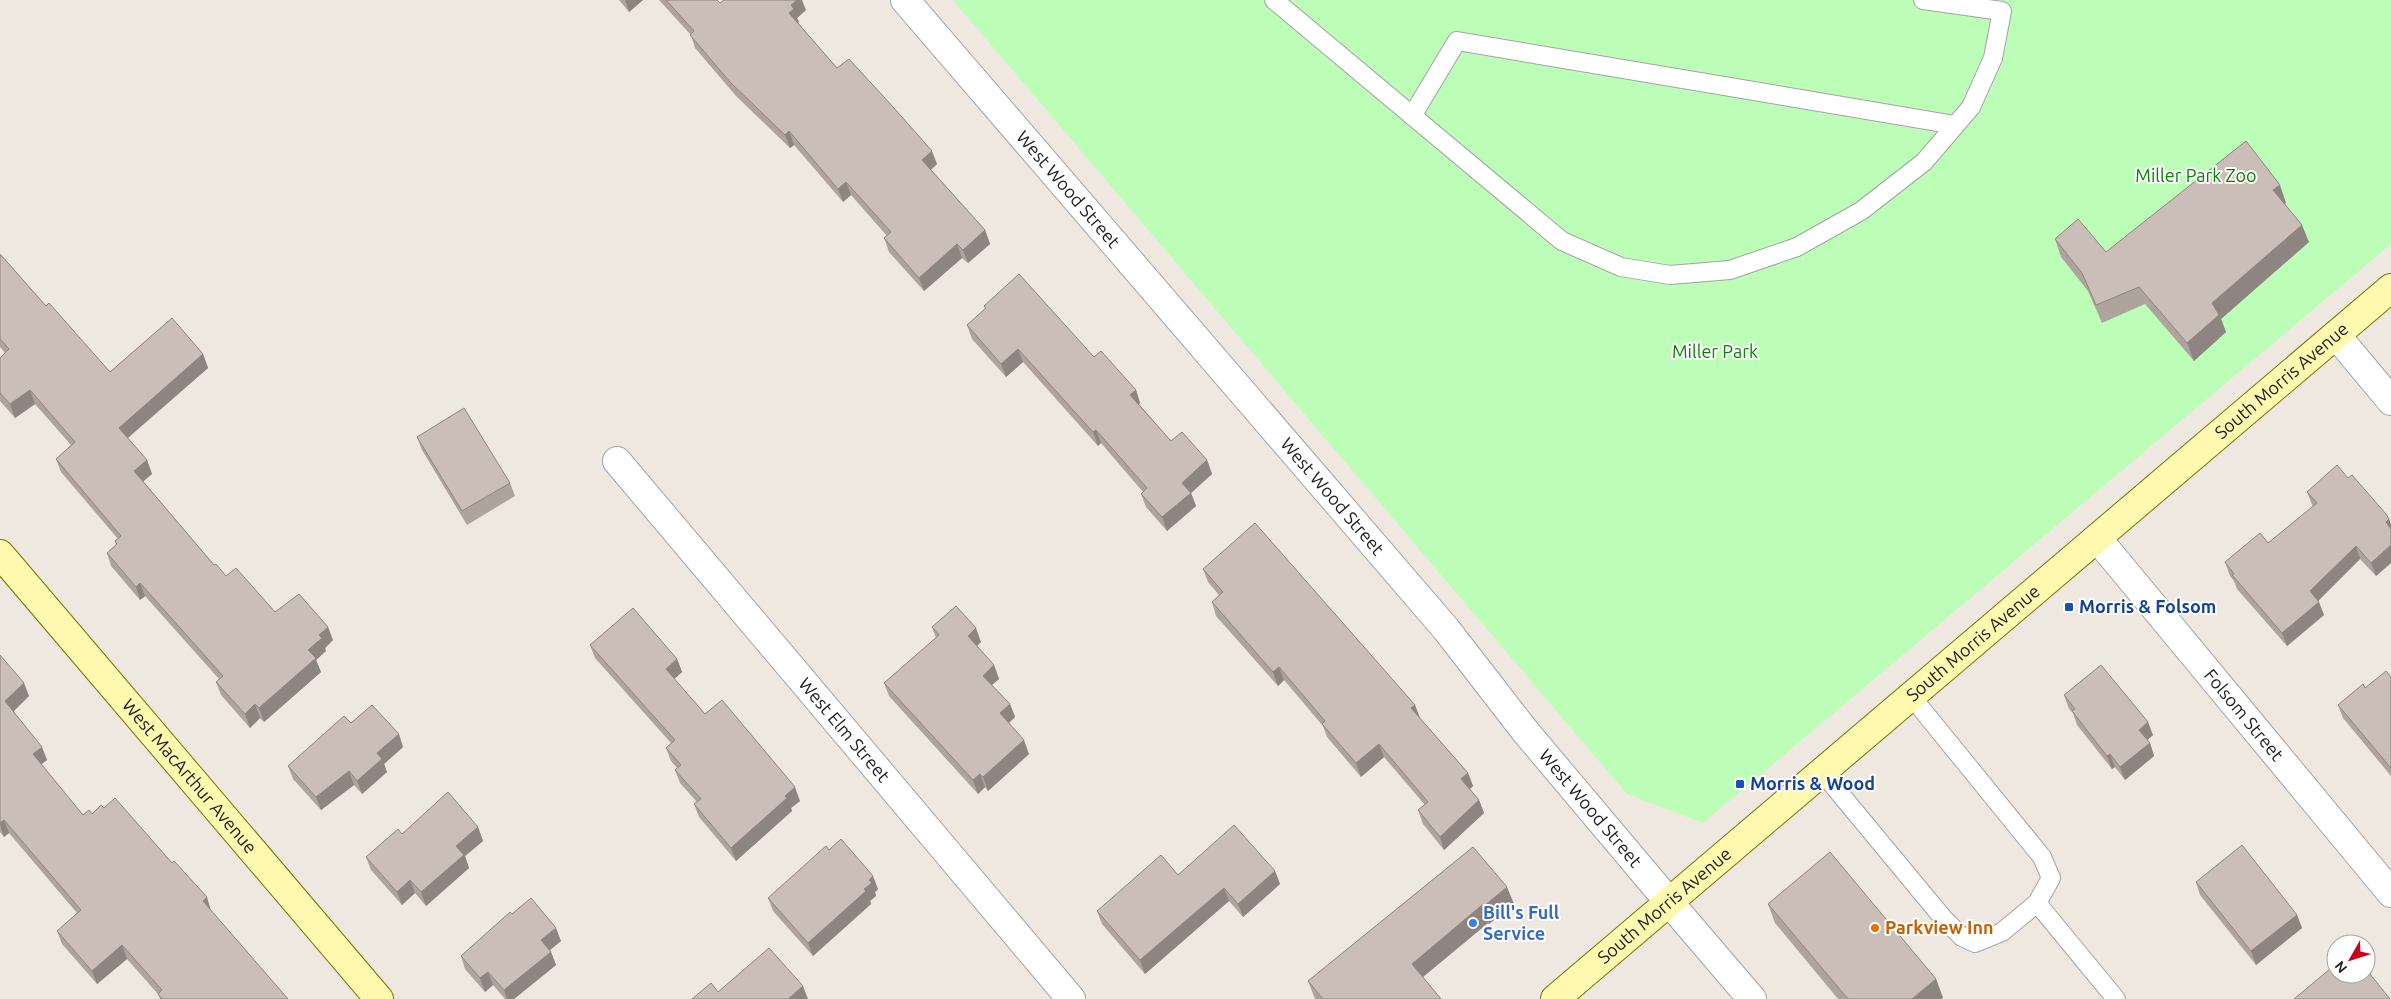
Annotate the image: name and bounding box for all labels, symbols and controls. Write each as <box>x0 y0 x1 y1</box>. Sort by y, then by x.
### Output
street label: West Wood Street <box>1013 126 1125 251</box>
park label: Miller Park Zoo <box>2135 165 2257 185</box>
street label: South Morris Avenue <box>2210 318 2352 442</box>
park label: Miller Park <box>1672 341 1758 361</box>
street label: West Wood Street <box>1277 433 1389 558</box>
street label: South Morris Avenue <box>1902 580 2043 705</box>
place label: Morris & Folsom <box>2079 596 2216 616</box>
marker: Morris & Folsom <box>2063 601 2075 613</box>
street label: Folsom Street <box>2201 665 2288 764</box>
street label: West Elm Street <box>795 673 894 786</box>
street label: West MacArthur Avenue <box>119 694 261 857</box>
street label: West Wood Street <box>1536 745 1646 871</box>
place label: Morris & Wood <box>1750 773 1875 793</box>
marker: Morris & Wood <box>1734 778 1746 790</box>
street label: South Morris Avenue <box>1593 843 1735 967</box>
place label: Bill's Full Service <box>1483 902 1560 943</box>
marker: Bill's Full Service <box>1467 917 1479 929</box>
place label: Parkview Inn <box>1885 917 1993 937</box>
marker: Parkview Inn <box>1869 922 1881 934</box>
north arrow <box>2326 934 2376 984</box>
text: N <box>2331 958 2350 976</box>

